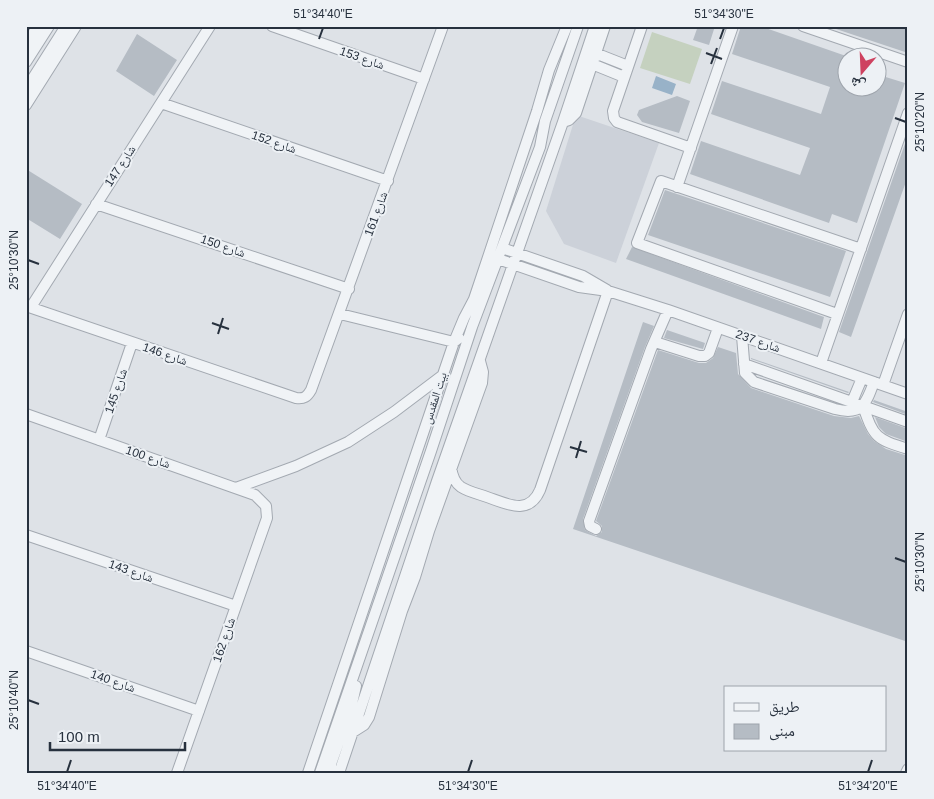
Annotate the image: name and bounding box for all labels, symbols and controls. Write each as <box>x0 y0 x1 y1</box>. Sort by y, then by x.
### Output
text: 51°34'40"E <box>293 7 353 21</box>
text: 51°34'30"E <box>694 7 754 21</box>
street label: شارع 153 <box>338 44 386 73</box>
north arrow <box>836 48 886 98</box>
text: ش <box>848 73 868 94</box>
text: 25°10'20"N <box>913 92 927 152</box>
street label: شارع 152 <box>250 128 298 157</box>
street label: شارع 147 <box>102 143 139 190</box>
street label: شارع 161 <box>362 190 391 238</box>
text: 25°10'30"N <box>7 230 21 290</box>
street label: شارع 150 <box>199 232 247 261</box>
street label: شارع 237 <box>734 327 782 356</box>
street label: شارع 146 <box>141 340 189 369</box>
street label: شارع 145 <box>102 367 131 415</box>
street label: بيت المقدس <box>420 370 450 426</box>
street label: شارع 100 <box>124 443 172 472</box>
text: 25°10'30"N <box>913 532 927 592</box>
street label: شارع 143 <box>107 557 155 586</box>
street label: شارع 162 <box>210 616 239 664</box>
street label: شارع 140 <box>89 667 137 696</box>
text: 25°10'40"N <box>7 670 21 730</box>
legend <box>724 686 886 752</box>
text: طريق <box>769 698 800 717</box>
scale bar <box>50 719 185 751</box>
text: مبنى <box>769 722 795 741</box>
text: 100 m <box>58 728 100 745</box>
text: 51°34'40"E <box>37 779 97 793</box>
text: 51°34'30"E <box>438 779 498 793</box>
text: 51°34'20"E <box>838 779 898 793</box>

